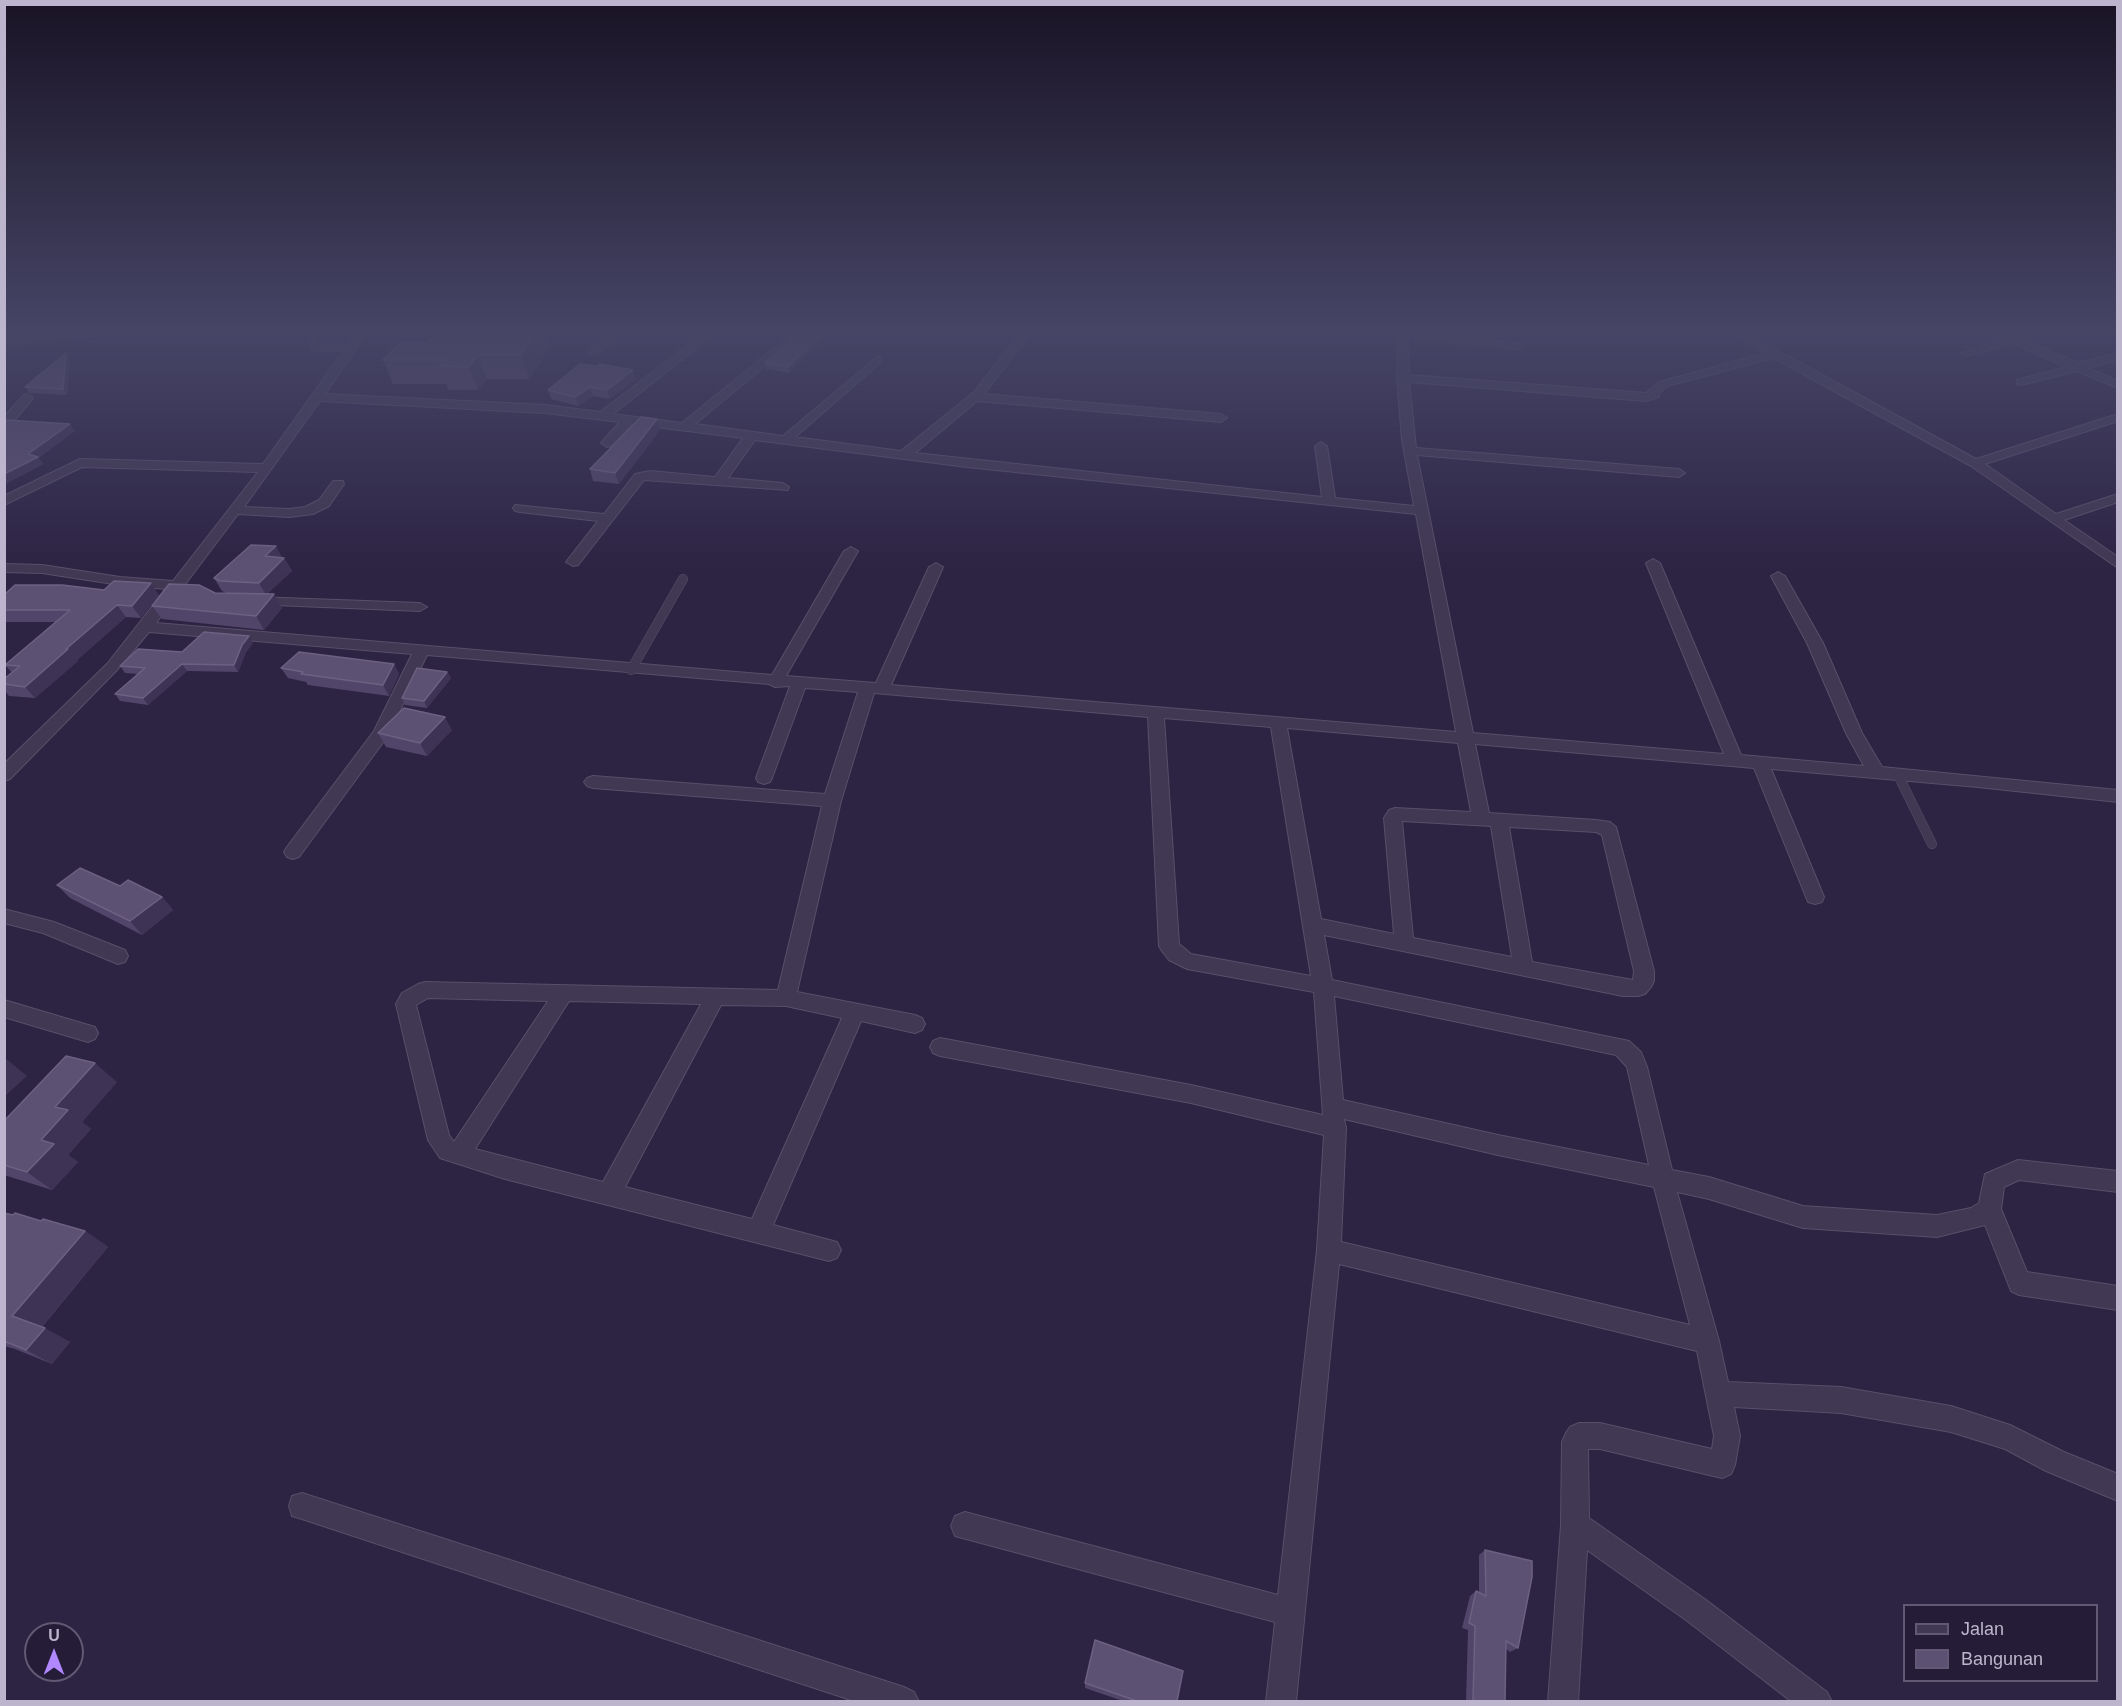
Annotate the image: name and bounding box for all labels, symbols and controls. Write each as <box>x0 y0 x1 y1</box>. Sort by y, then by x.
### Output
legend <box>1903 1604 2098 1682</box>
text: Jalan <box>1961 1619 2004 1639</box>
north arrow <box>24 1622 84 1682</box>
text: U <box>48 1627 60 1644</box>
text: Bangunan <box>1961 1649 2043 1669</box>

